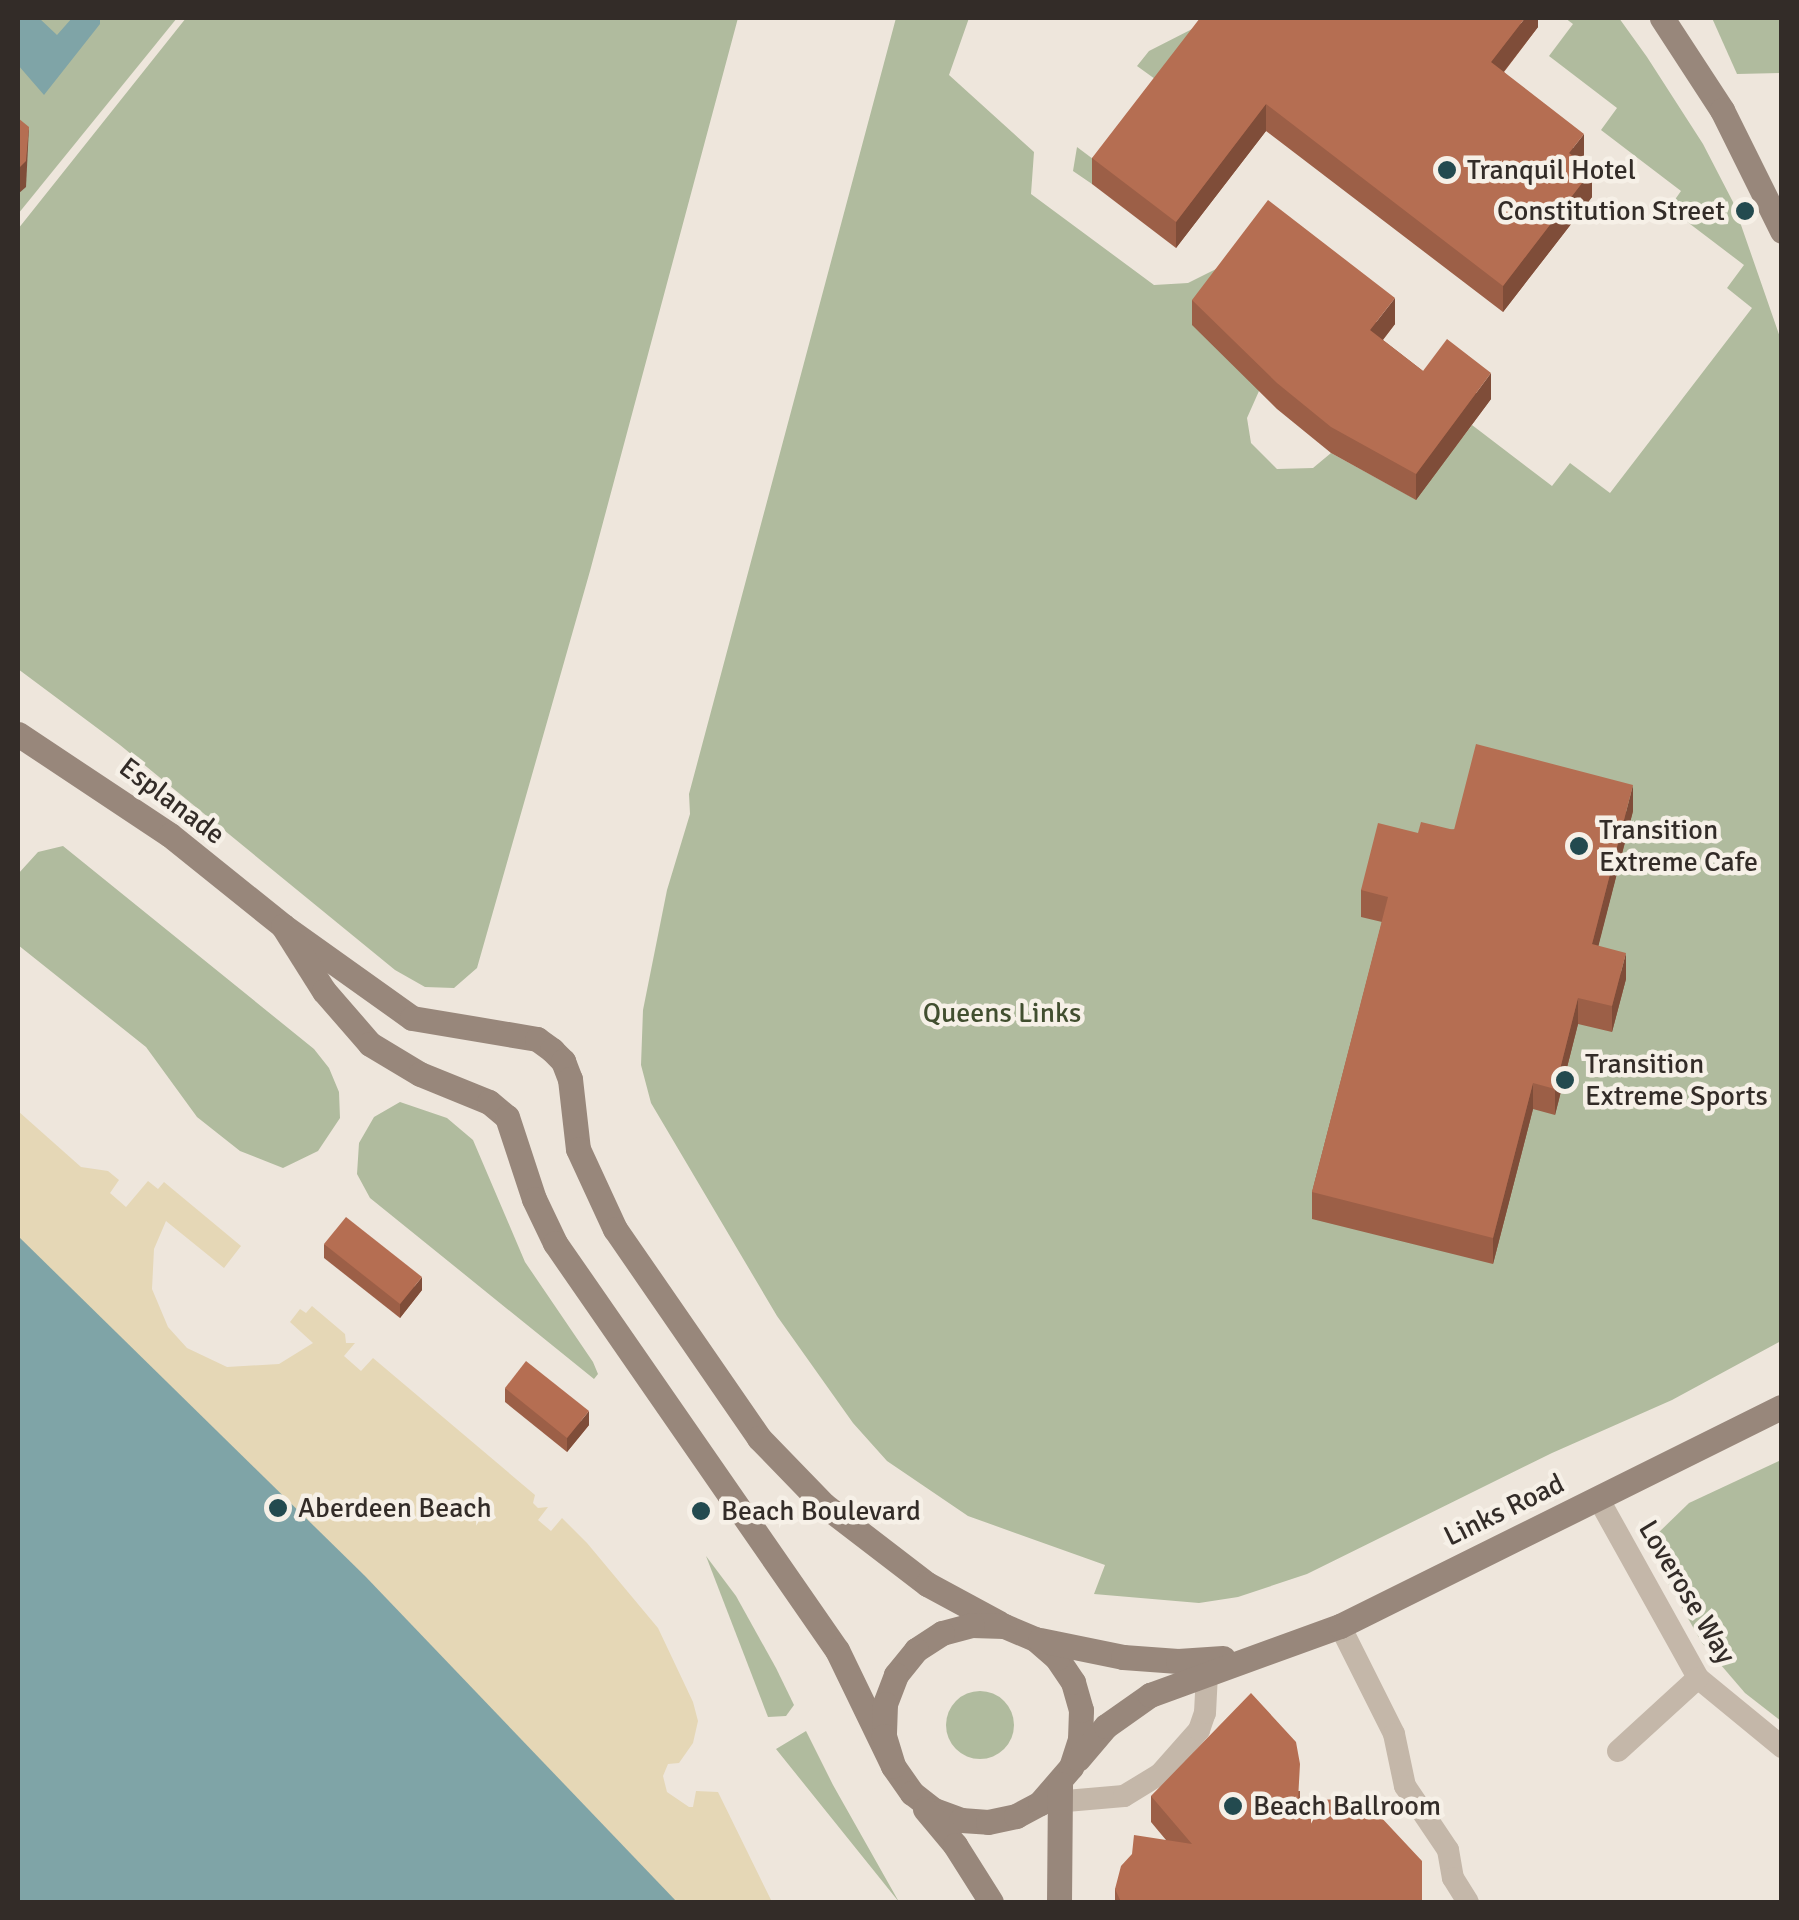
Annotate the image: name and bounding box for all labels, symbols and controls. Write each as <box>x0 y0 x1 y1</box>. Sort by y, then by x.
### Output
place label: Tranquil Hotel <box>1467 153 1636 187</box>
marker: Tranquil Hotel <box>1436 159 1458 181</box>
place label: Constitution Street <box>1497 194 1725 228</box>
marker: Constitution Street <box>1734 200 1756 222</box>
street label: Esplanade <box>113 750 231 852</box>
place label: Transition Extreme Cafe <box>1599 813 1758 879</box>
marker: Transition Extreme Cafe <box>1568 835 1590 857</box>
park label: Queens Links <box>923 996 1081 1030</box>
place label: Transition Extreme Sports <box>1585 1047 1768 1113</box>
marker: Transition Extreme Sports <box>1554 1069 1576 1091</box>
street label: Links Road <box>1439 1467 1569 1553</box>
place label: Aberdeen Beach <box>298 1491 492 1525</box>
place label: Beach Boulevard <box>721 1494 921 1528</box>
marker: Aberdeen Beach <box>267 1497 289 1519</box>
marker: Beach Boulevard <box>690 1500 712 1522</box>
street label: Loverose Way <box>1631 1514 1743 1670</box>
place label: Beach Ballroom <box>1253 1789 1441 1823</box>
marker: Beach Ballroom <box>1222 1795 1244 1817</box>

